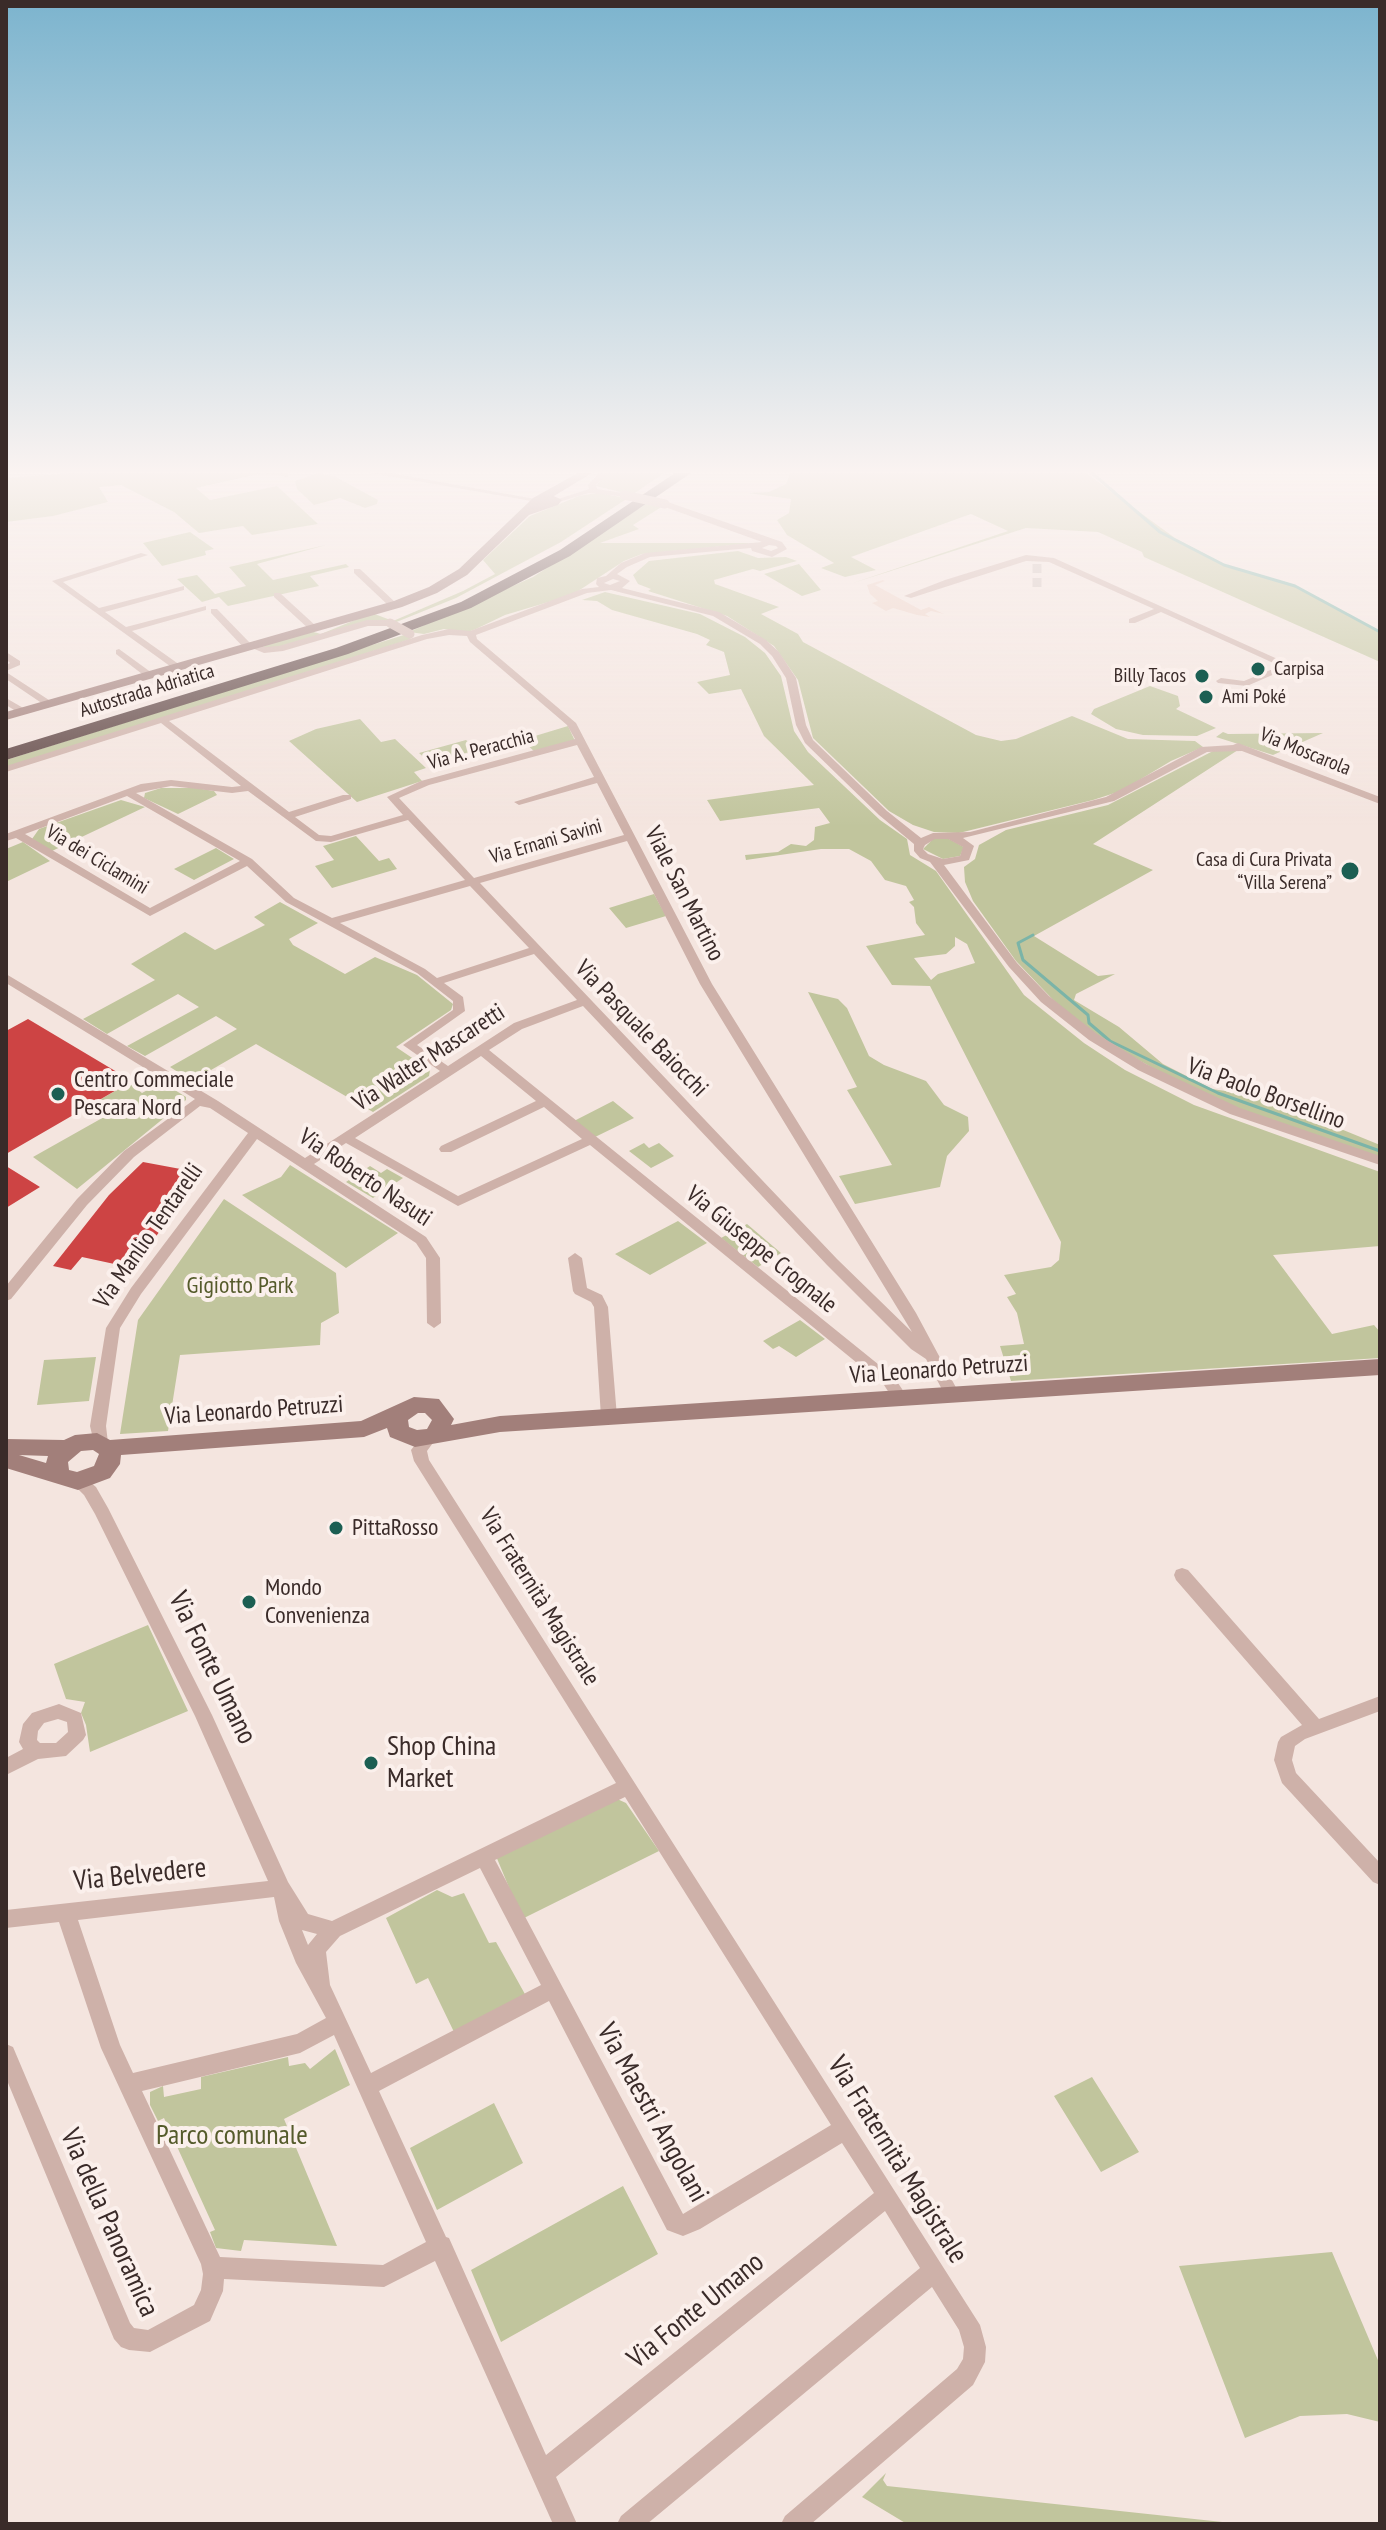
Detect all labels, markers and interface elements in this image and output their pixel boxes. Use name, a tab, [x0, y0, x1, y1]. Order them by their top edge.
place label: Carpisa	[1274, 657, 1324, 681]
street label: Autostrada Adriatica	[77, 659, 217, 723]
marker: Carpisa	[1249, 660, 1267, 678]
place label: Billy Tacos	[1114, 664, 1186, 688]
marker: Billy Tacos	[1193, 667, 1211, 685]
place label: Ami Poké	[1222, 685, 1286, 709]
marker: Ami Poké	[1197, 688, 1215, 706]
street label: Via Moscarola	[1256, 723, 1354, 781]
street label: Via A. Peracchia	[425, 724, 537, 776]
street label: Via Ernani Savini	[487, 815, 605, 869]
street label: Via dei Ciclamini	[41, 820, 153, 900]
street label: Viale San Martino	[638, 822, 730, 966]
place label: Casa di Cura Privata “Villa Serena”	[1196, 848, 1332, 895]
marker: Casa di Cura Privata “Villa Serena”	[1339, 860, 1361, 882]
street label: Via Pasquale Baiocchi	[569, 955, 713, 1103]
street label: Via Walter Mascaretti	[348, 998, 510, 1118]
street label: Via Paolo Borsellino	[1183, 1052, 1349, 1136]
place label: Centro Commeciale Pescara Nord	[74, 1066, 234, 1122]
marker: Centro Commeciale Pescara Nord	[49, 1085, 67, 1103]
street label: Via Roberto Nasuti	[293, 1123, 437, 1233]
street label: Via Manlio Tentarelli	[88, 1158, 210, 1314]
street label: Via Giuseppe Crognale	[680, 1180, 842, 1320]
park label: Gigiotto Park	[186, 1272, 294, 1300]
street label: Via Leonardo Petruzzi	[849, 1349, 1029, 1391]
street label: Via Leonardo Petruzzi	[164, 1390, 344, 1432]
street label: Via Fraternità Magistrale	[473, 1503, 605, 1691]
place label: PittaRosso	[352, 1514, 438, 1542]
marker: PittaRosso	[327, 1519, 345, 1537]
place label: Mondo Convenienza	[265, 1574, 370, 1630]
street label: Via Fonte Umano	[161, 1586, 263, 1750]
marker: Mondo Convenienza	[240, 1593, 258, 1611]
place label: Shop China Market	[387, 1730, 496, 1796]
marker: Shop China Market	[362, 1754, 380, 1772]
street label: Via Belvedere	[72, 1851, 208, 1899]
street label: Via Maestri Angolani	[589, 2018, 715, 2208]
street label: Via Fraternità Magistrale	[820, 2050, 974, 2270]
park label: Parco comunale	[156, 2119, 308, 2153]
street label: Via della Panoramica	[53, 2124, 165, 2322]
street label: Via Fonte Umano	[621, 2246, 771, 2376]

